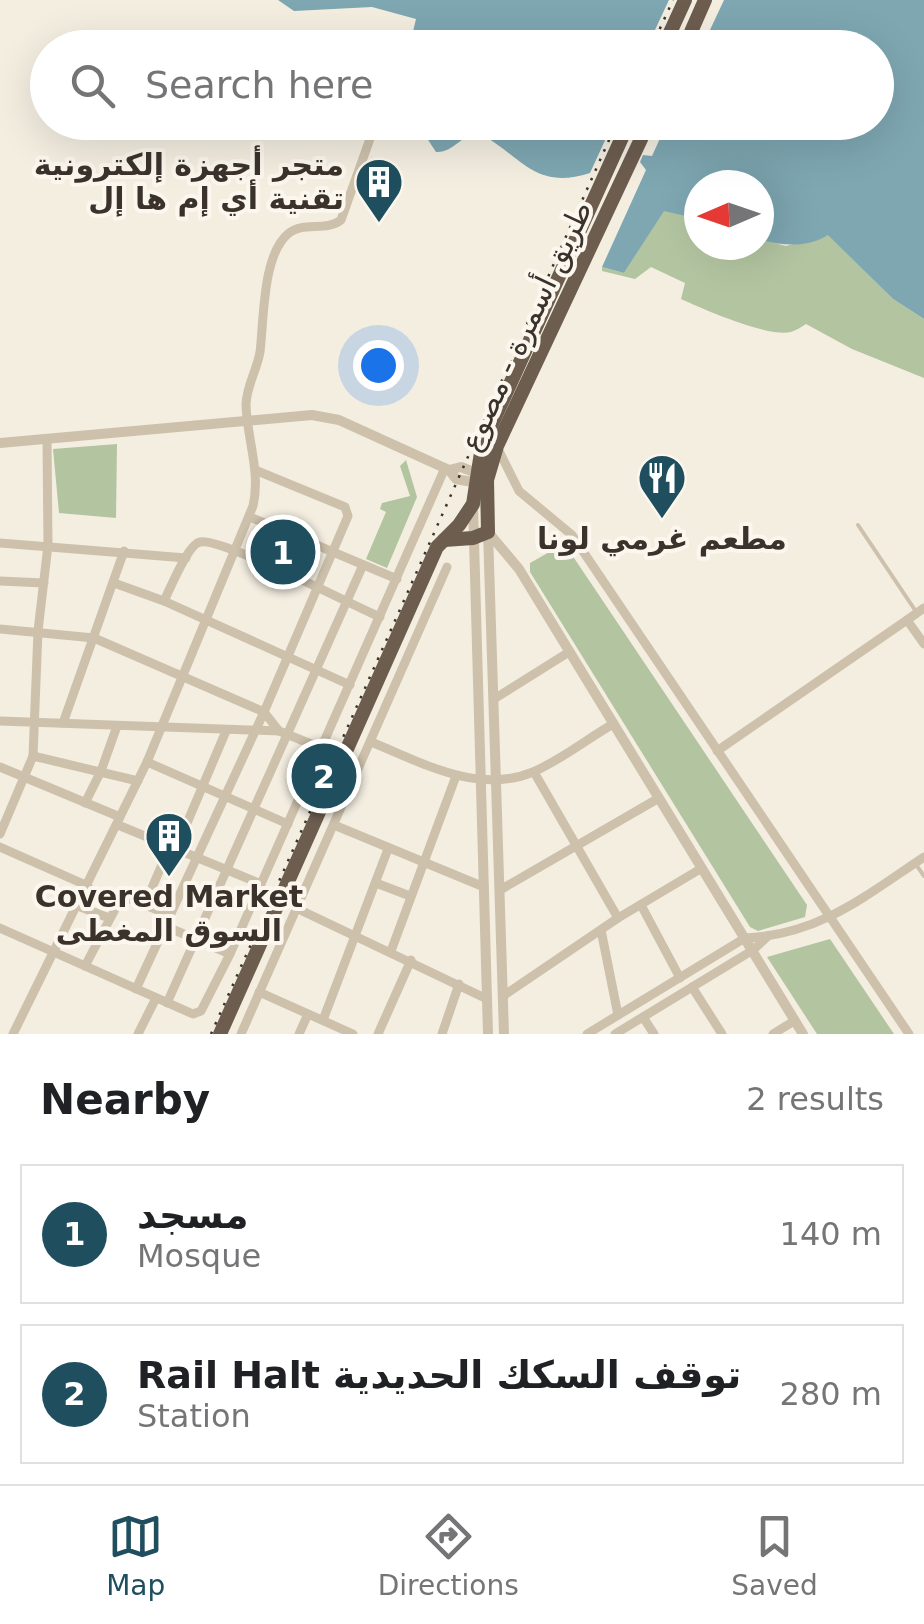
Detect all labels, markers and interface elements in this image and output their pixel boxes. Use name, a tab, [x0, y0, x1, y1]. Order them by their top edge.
search box	[30, 30, 894, 140]
icon: search	[65, 58, 120, 113]
text: Search here	[145, 63, 373, 107]
place label: متجر أجهزة إلكترونية تقنية أي إم ها إل	[34, 145, 344, 217]
building icon: متجر أجهزة إلكترونية تقنية أي إم ها إل	[353, 156, 405, 224]
north arrow	[684, 170, 774, 260]
street label: طريق أسمرة - مصوع	[450, 194, 599, 456]
your location	[353, 340, 404, 391]
restaurant icon: مطعم غرمي لونا	[636, 452, 688, 520]
pin: 1	[250, 514, 316, 590]
place label: مطعم غرمي لونا	[537, 521, 787, 557]
pin: 2	[292, 738, 356, 814]
building icon: Covered Market السوق المغطى	[143, 810, 195, 878]
place label: Covered Market السوق المغطى	[35, 879, 303, 948]
text: Nearby	[40, 1075, 210, 1124]
text: 2 results	[746, 1080, 884, 1118]
text: مسجد	[137, 1193, 249, 1237]
text: 1	[63, 1215, 86, 1253]
text: 140 m	[780, 1215, 882, 1253]
text: Mosque	[137, 1237, 261, 1275]
text: Rail Halt توقف السكك الحديدية	[137, 1353, 741, 1397]
text: 2	[63, 1375, 86, 1413]
text: 280 m	[780, 1375, 882, 1413]
text: Station	[137, 1397, 251, 1435]
tab: Map	[106, 1509, 165, 1602]
tab: Directions	[378, 1509, 519, 1602]
tab: Saved	[731, 1509, 818, 1602]

